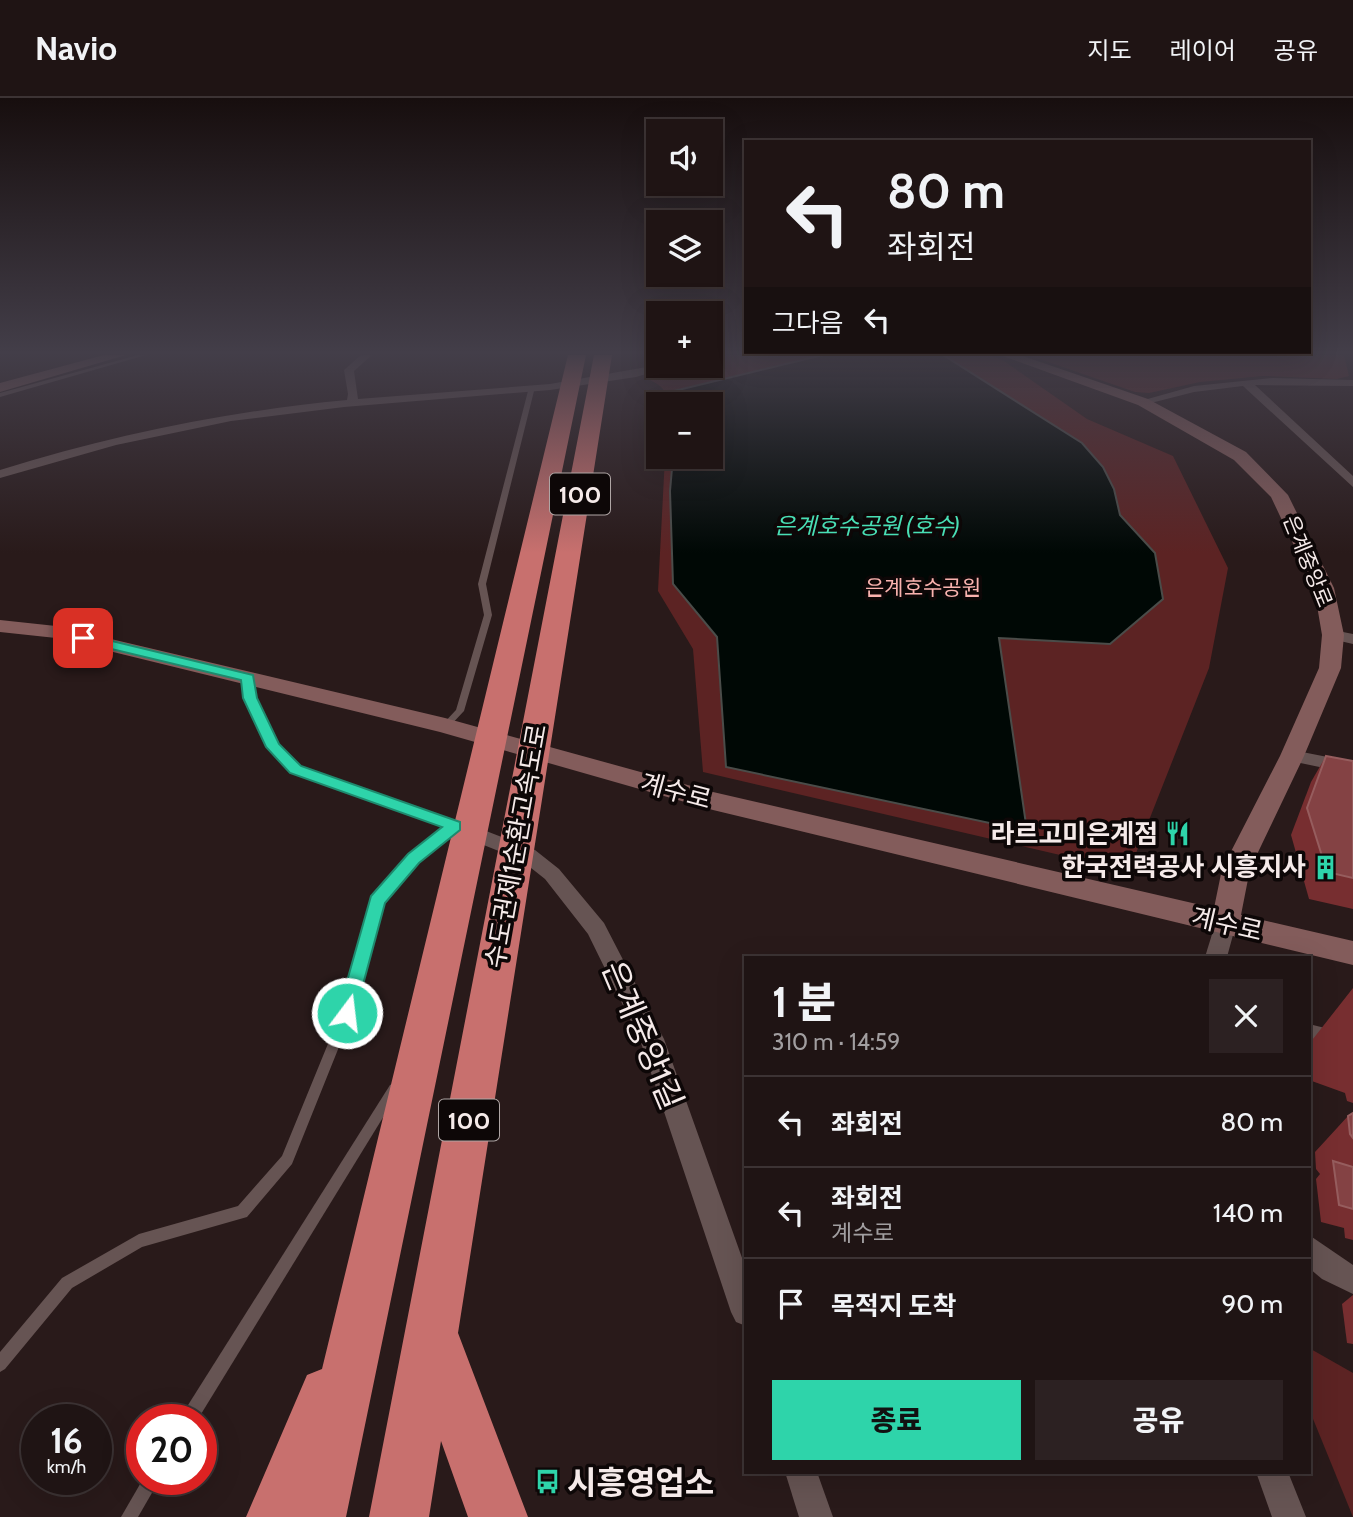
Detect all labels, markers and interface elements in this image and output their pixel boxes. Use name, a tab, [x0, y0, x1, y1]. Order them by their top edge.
text: Navio	[35, 28, 117, 68]
text: 지도	[1087, 36, 1132, 65]
text: 레이어	[1170, 36, 1236, 65]
text: 공유	[1274, 36, 1318, 65]
map controls	[646, 119, 723, 469]
button: sound	[646, 119, 723, 196]
text: 80 m	[887, 161, 1005, 220]
icon: left	[772, 168, 863, 259]
button: layers	[646, 210, 723, 287]
text: 좌회전	[887, 227, 975, 266]
button: +	[646, 301, 723, 378]
icon: left	[858, 301, 896, 339]
text: 그다음	[772, 307, 844, 339]
button: −	[646, 392, 723, 469]
road number: 100	[550, 474, 610, 514]
water label: 은계호수공원 (호수)	[774, 512, 960, 540]
street label: 은계중앙로	[1278, 512, 1338, 610]
park label: 은계호수공원	[865, 575, 981, 600]
pin	[53, 608, 113, 668]
icon: arrive	[64, 619, 102, 657]
street label: 수도권제1순환고속도로	[479, 721, 553, 971]
street label: 계수로	[637, 766, 715, 816]
place label: 라르고미은계점	[991, 818, 1158, 850]
restaurant icon: 라르고미은계점	[1164, 820, 1192, 848]
place label: 한국전력공사 시흥지사	[1061, 851, 1306, 883]
building icon: 한국전력공사 시흥지사	[1312, 853, 1340, 881]
street label: 계수로	[1188, 900, 1266, 948]
street label: 은계중앙1길	[594, 955, 692, 1115]
position arrow	[310, 976, 384, 1050]
text: 1 분	[772, 976, 836, 1028]
button: close	[1209, 979, 1283, 1053]
text: 310 m · 14:59	[772, 1028, 900, 1056]
road number: 100	[439, 1100, 499, 1140]
icon: left	[772, 1103, 810, 1141]
text: 80 m	[1220, 1106, 1283, 1138]
text: 좌회전	[831, 1108, 903, 1140]
text: 좌회전	[831, 1182, 903, 1214]
icon: left	[772, 1194, 810, 1232]
text: 140 m	[1213, 1197, 1283, 1229]
text: 계수로	[831, 1219, 894, 1247]
icon: arrive	[772, 1285, 810, 1323]
text: 90 m	[1221, 1288, 1283, 1320]
text: 목적지 도착	[831, 1290, 956, 1322]
button: 종료	[772, 1380, 1021, 1460]
button: 공유	[1035, 1380, 1283, 1460]
speed limit sign: 20	[126, 1404, 217, 1495]
text: 16	[50, 1419, 83, 1462]
text: km/h	[47, 1456, 86, 1478]
place label: 시흥영업소	[567, 1463, 714, 1502]
bus stop icon: 시흥영업소	[533, 1468, 561, 1496]

